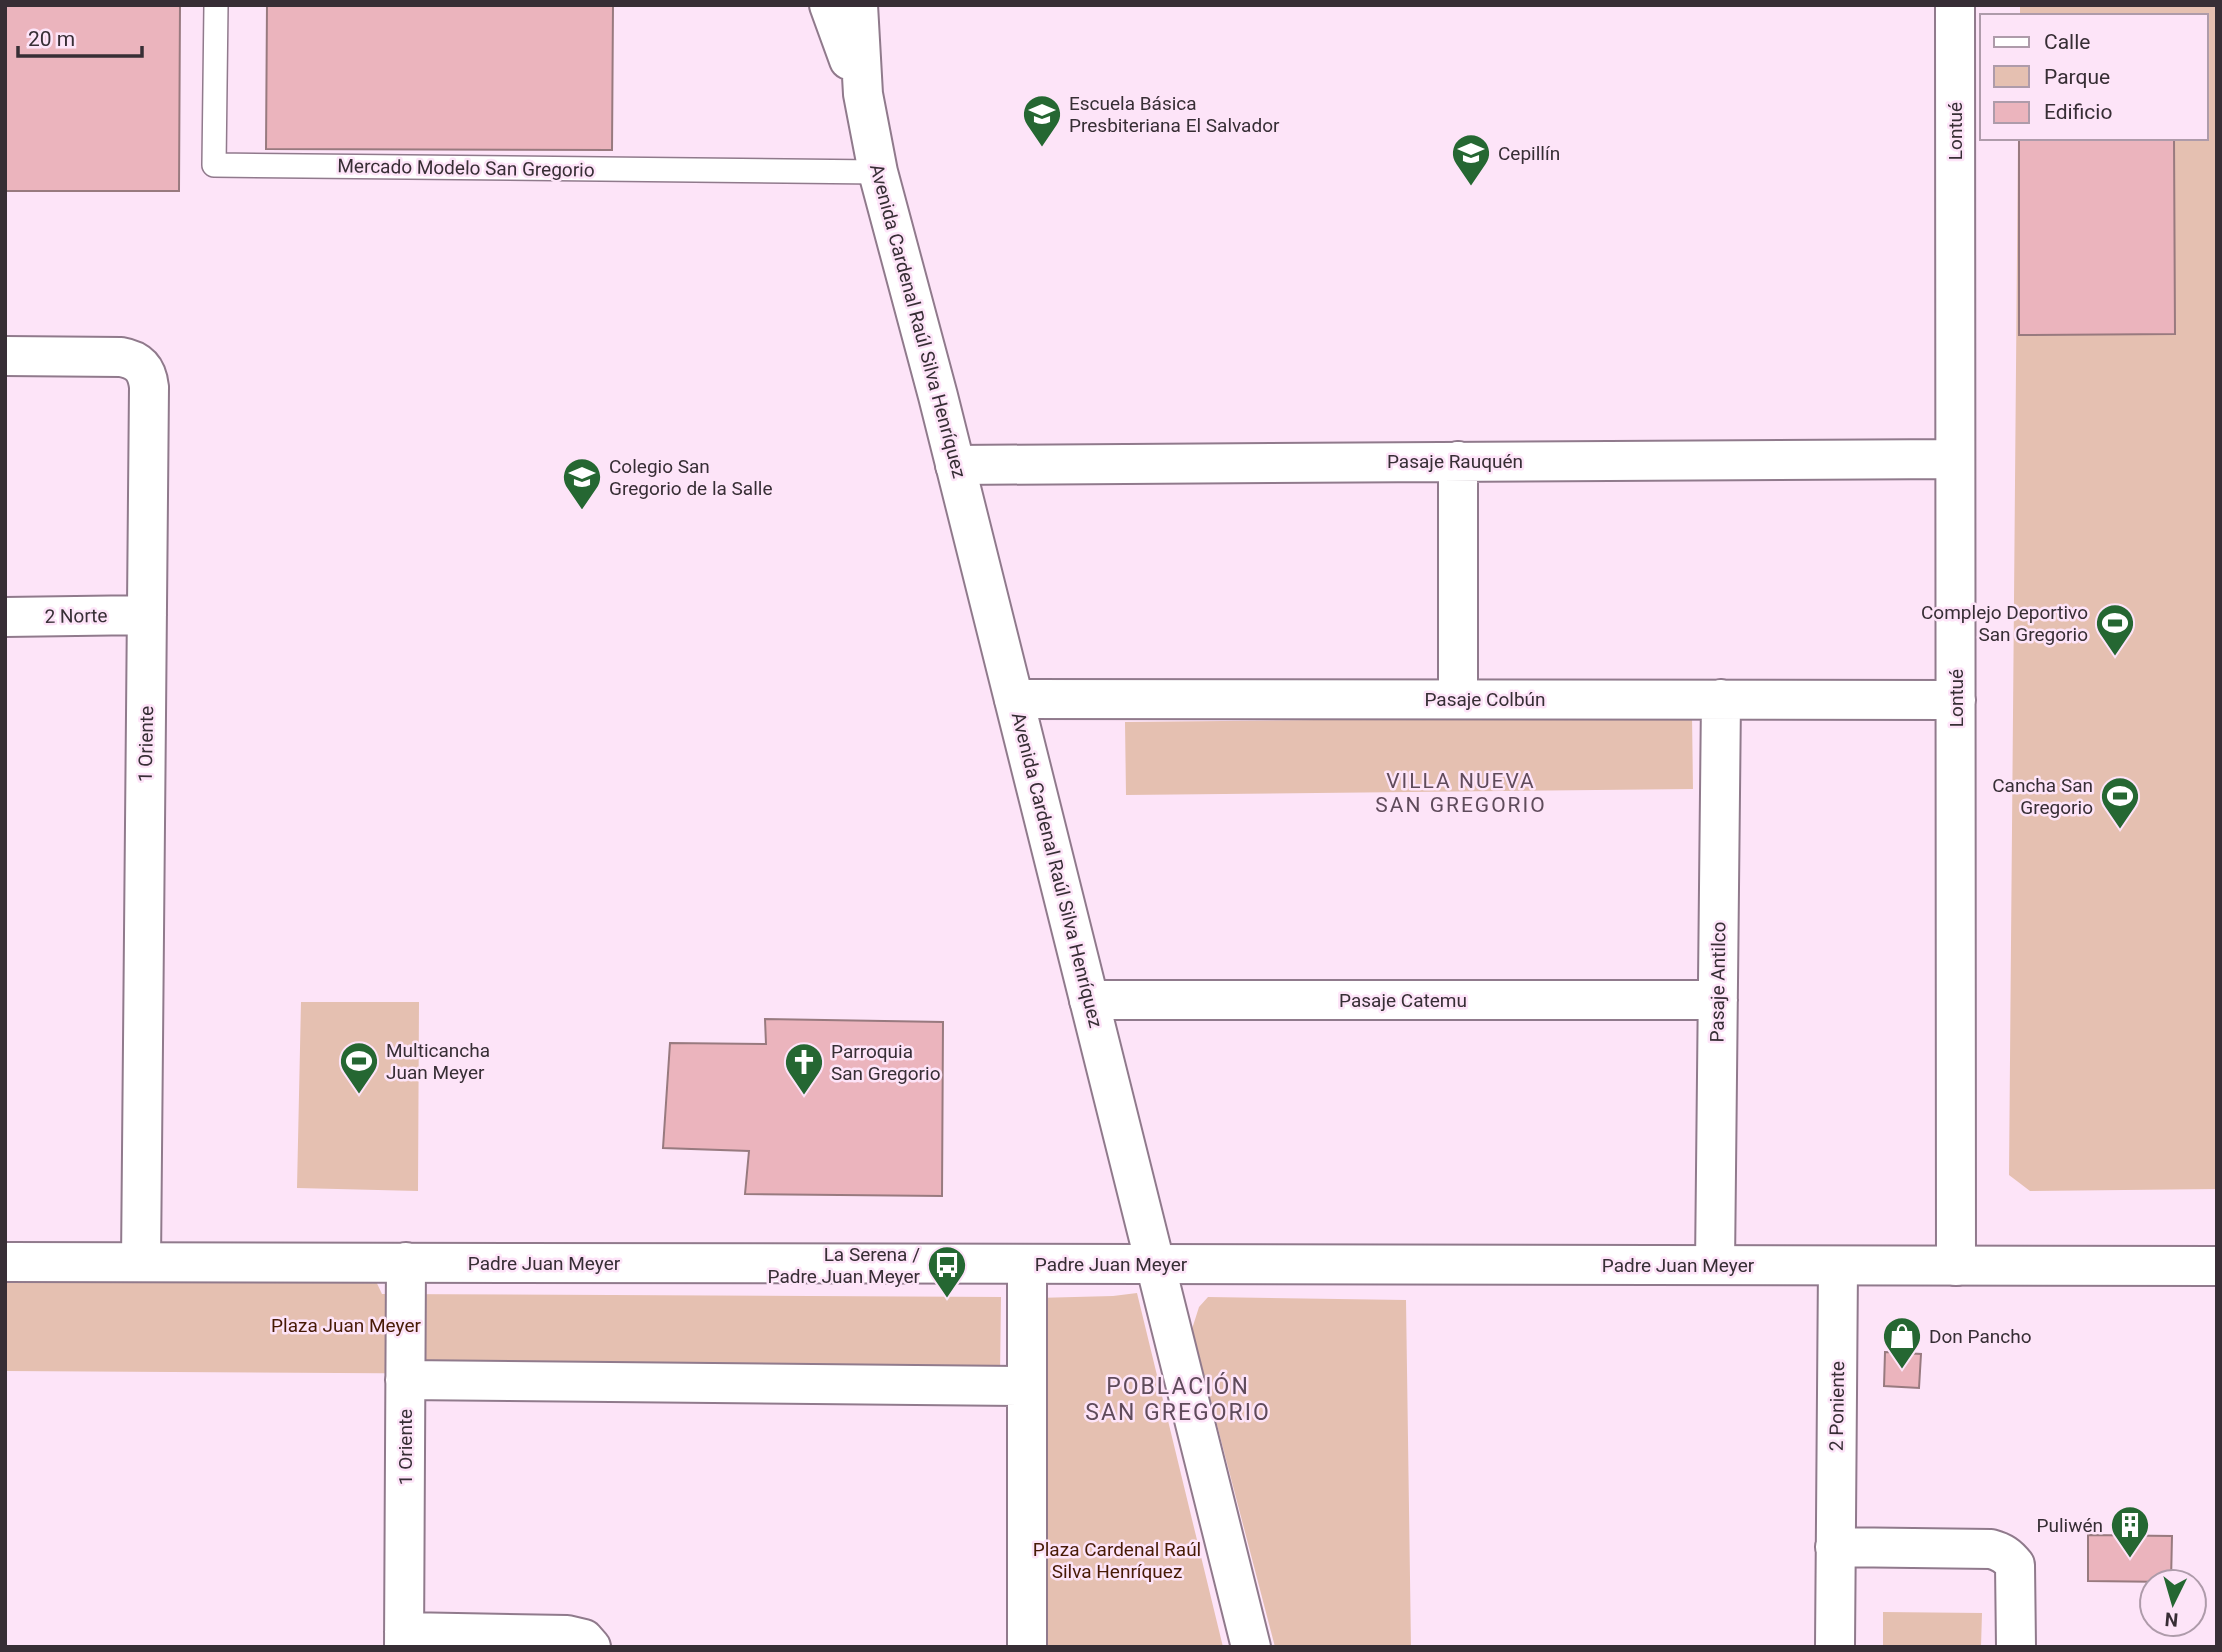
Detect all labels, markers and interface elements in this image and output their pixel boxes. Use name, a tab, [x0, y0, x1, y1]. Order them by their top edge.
scale bar	[18, 14, 142, 58]
legend	[1980, 14, 2208, 140]
text: 20 m	[28, 27, 75, 51]
text: Calle	[2044, 30, 2090, 54]
text: Parque	[2044, 65, 2110, 89]
place label: Escuela Básica Presbiteriana El Salvador	[1069, 92, 1280, 137]
school or university icon: Escuela Básica Presbiteriana El Salvador	[1021, 93, 1063, 148]
text: Edificio	[2044, 100, 2112, 124]
street label: Lontué	[1944, 102, 1967, 160]
school or university icon: Cepillín	[1450, 132, 1492, 187]
place label: Cepillín	[1498, 142, 1560, 165]
street label: Mercado Modelo San Gregorio	[337, 154, 595, 182]
street label: Avenida Cardenal Raúl Silva Henríquez	[865, 161, 971, 481]
street label: Pasaje Rauquén	[1387, 450, 1523, 473]
place label: Colegio San Gregorio de la Salle	[609, 455, 773, 500]
school or university icon: Colegio San Gregorio de la Salle	[561, 456, 603, 511]
place label: Complejo Deportivo San Gregorio	[1921, 601, 2088, 646]
sports icon: Complejo Deportivo San Gregorio	[2094, 602, 2136, 657]
street label: 2 Norte	[44, 604, 108, 628]
street label: Lontué	[1945, 669, 1968, 727]
street label: Pasaje Colbún	[1424, 688, 1546, 711]
street label: 1 Oriente	[134, 706, 158, 782]
street label: Avenida Cardenal Raúl Silva Henríquez	[1007, 710, 1107, 1030]
district label: VILLA NUEVA SAN GREGORIO	[1375, 769, 1547, 817]
place label: Cancha San Gregorio	[1992, 774, 2093, 819]
sports icon: Cancha San Gregorio	[2099, 775, 2141, 830]
street label: Pasaje Antilco	[1705, 921, 1731, 1043]
street label: Pasaje Catemu	[1339, 989, 1467, 1012]
place label: Multicancha Juan Meyer	[386, 1039, 490, 1084]
sports icon: Multicancha Juan Meyer	[338, 1040, 380, 1095]
place label: Parroquia San Gregorio	[831, 1040, 941, 1085]
church icon: Parroquia San Gregorio	[783, 1041, 825, 1096]
place label: La Serena / Padre Juan Meyer	[768, 1243, 921, 1288]
bus stop icon: La Serena / Padre Juan Meyer	[926, 1244, 968, 1299]
street label: Padre Juan Meyer	[468, 1252, 621, 1275]
street label: Padre Juan Meyer	[1035, 1253, 1188, 1276]
street label: Padre Juan Meyer	[1602, 1254, 1755, 1277]
park label: Plaza Juan Meyer	[271, 1314, 421, 1337]
shop icon: Don Pancho	[1881, 1315, 1923, 1370]
place label: Don Pancho	[1929, 1325, 2031, 1348]
street label: 2 Poniente	[1825, 1361, 1849, 1451]
district label: POBLACIÓN SAN GREGORIO	[1085, 1372, 1271, 1426]
street label: 1 Oriente	[394, 1409, 417, 1485]
building icon: Puliwén	[2109, 1504, 2151, 1559]
place label: Puliwén	[2036, 1514, 2103, 1537]
park label: Plaza Cardenal Raúl Silva Henríquez	[1033, 1538, 1201, 1583]
north arrow	[2138, 1568, 2208, 1638]
text: N	[2164, 1607, 2179, 1631]

